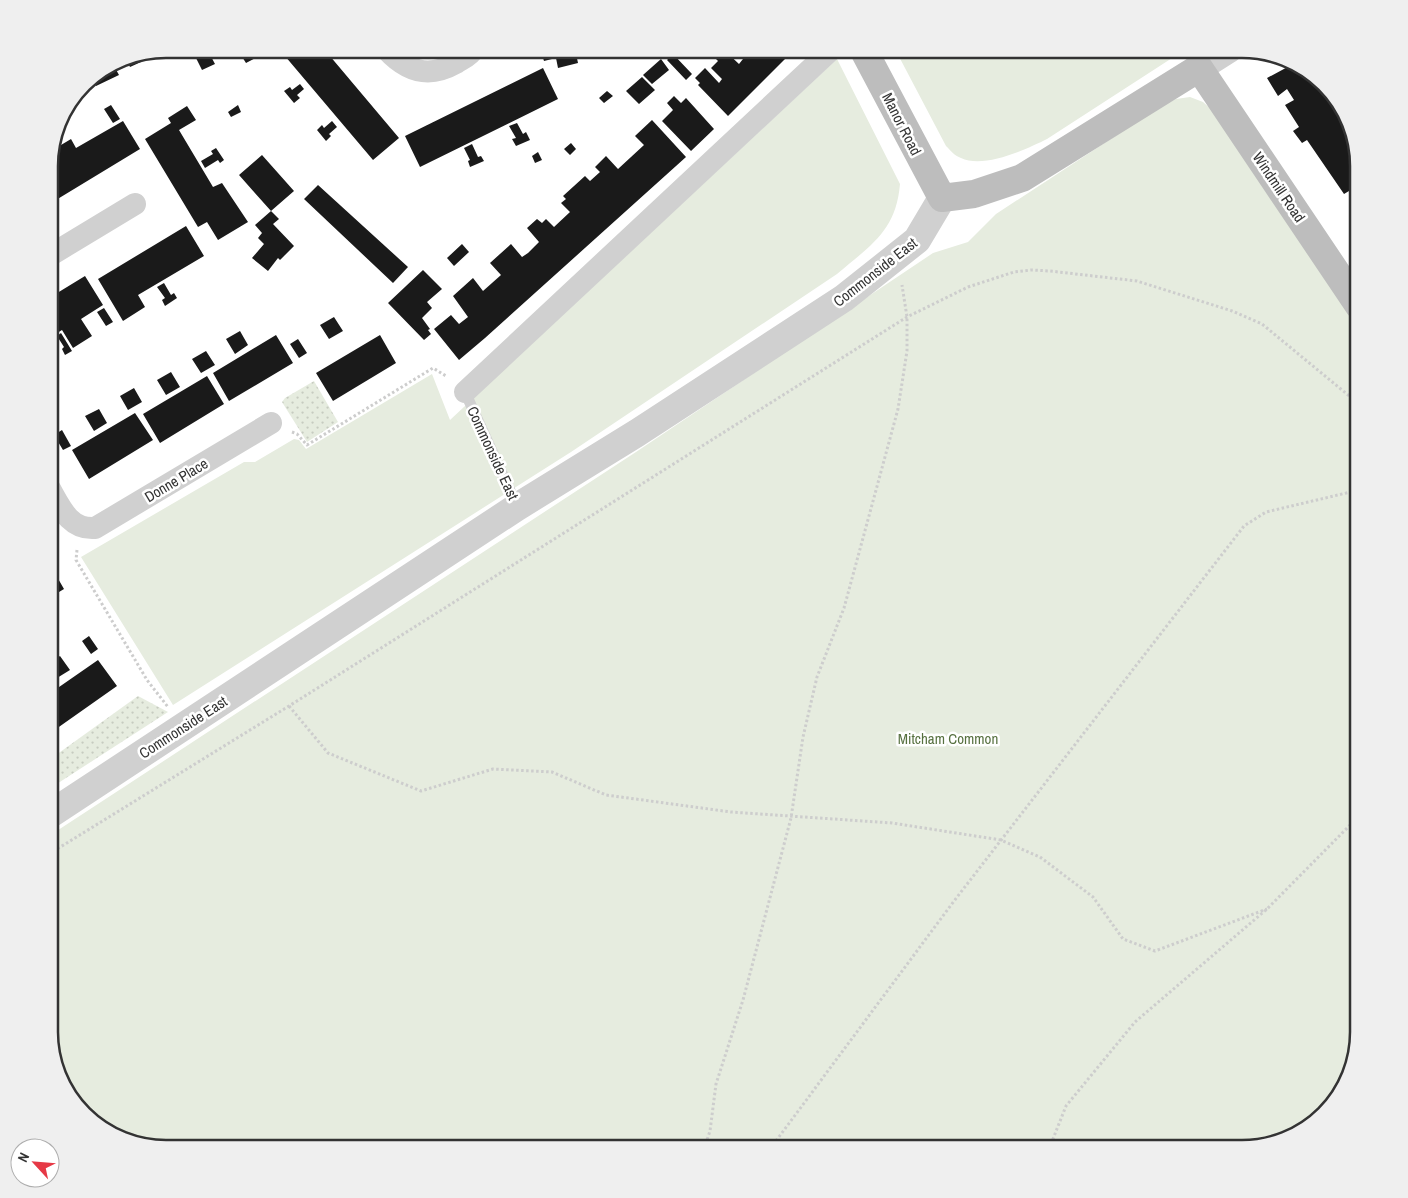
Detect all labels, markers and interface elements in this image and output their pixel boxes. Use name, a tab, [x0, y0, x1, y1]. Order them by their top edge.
street label: Manor Road	[877, 89, 927, 159]
street label: Windmill Road	[1248, 148, 1310, 226]
street label: Commonside East	[829, 232, 922, 311]
street label: Commonside East	[462, 403, 524, 504]
street label: Donne Place	[140, 453, 212, 507]
street label: Commonside East	[135, 690, 232, 763]
park label: Mitcham Common	[898, 728, 998, 749]
north arrow	[10, 1138, 60, 1188]
text: N	[13, 1150, 33, 1165]

